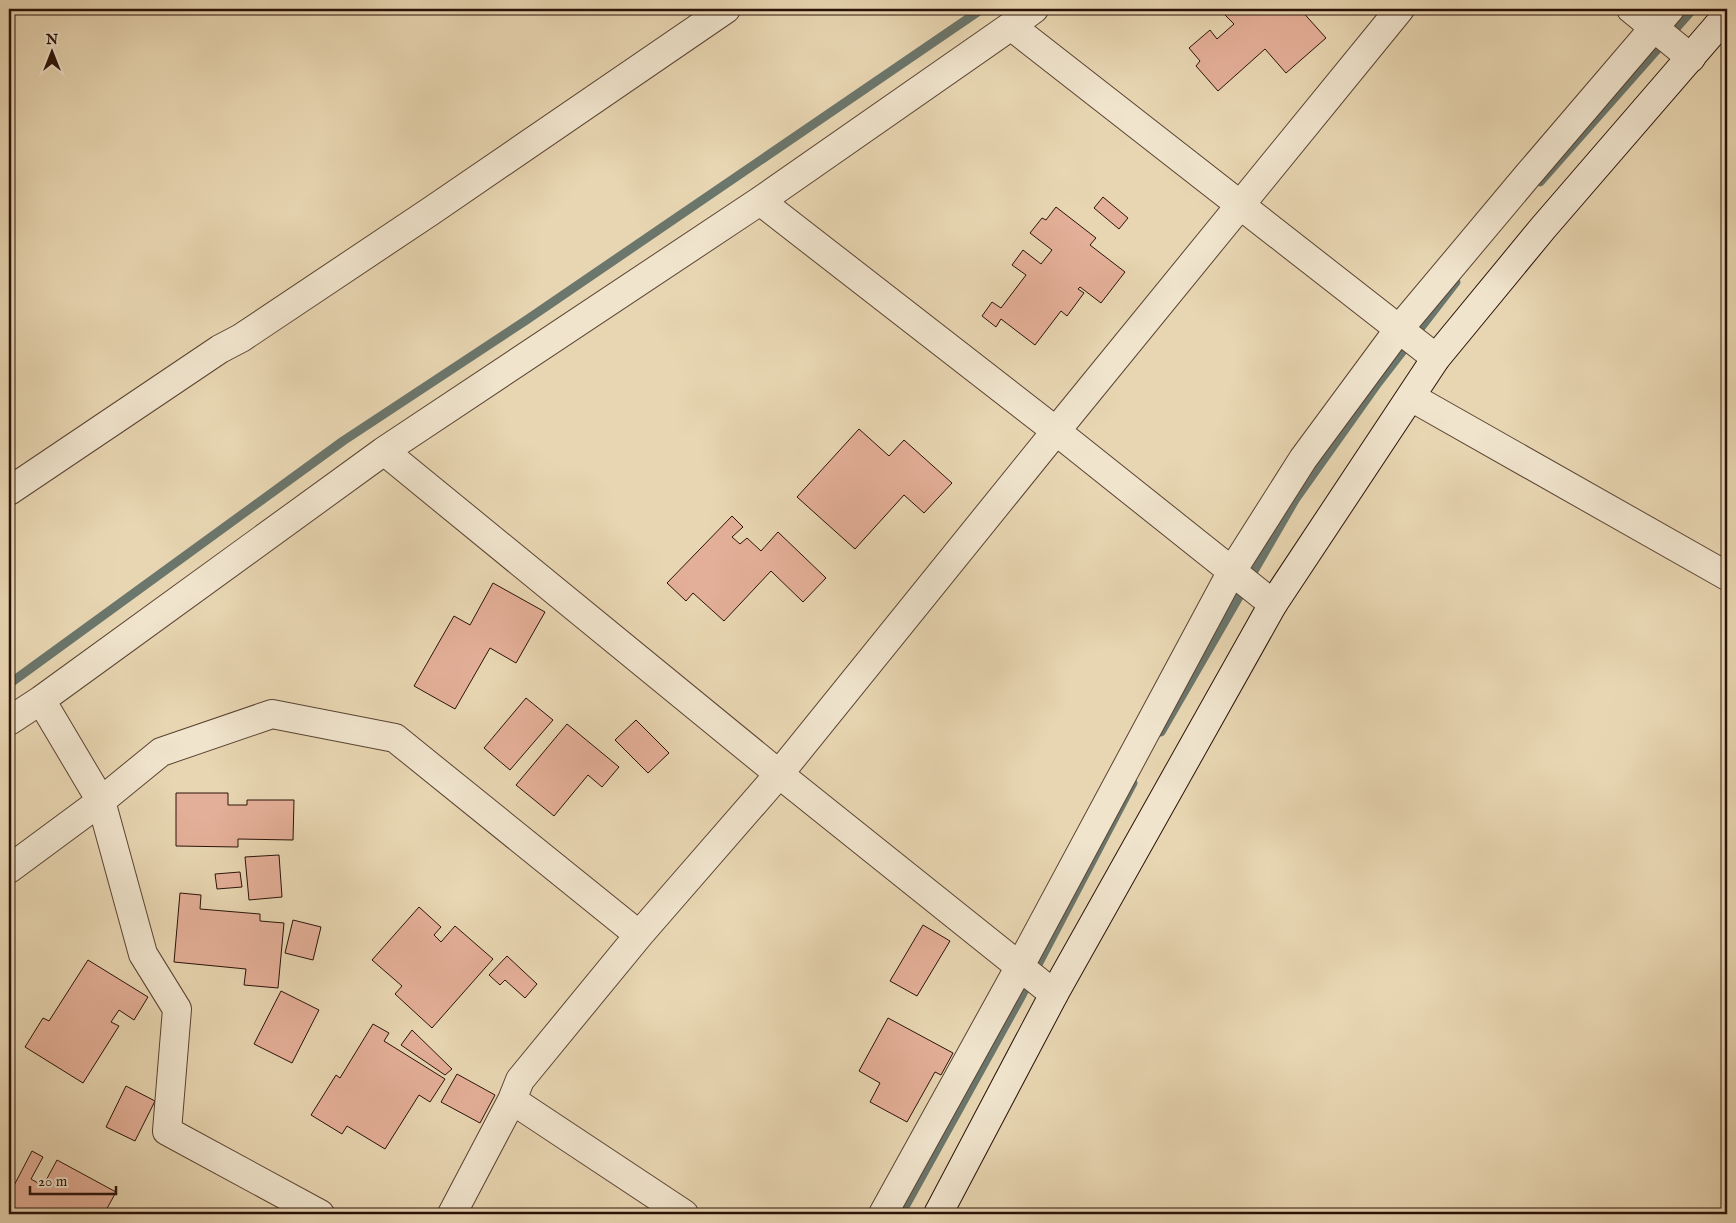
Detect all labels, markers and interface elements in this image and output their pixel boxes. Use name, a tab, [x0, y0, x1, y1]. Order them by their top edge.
north arrow	[28, 28, 78, 78]
text: N	[45, 31, 58, 49]
scale bar	[30, 1163, 116, 1195]
text: 20 m	[38, 1172, 68, 1191]

